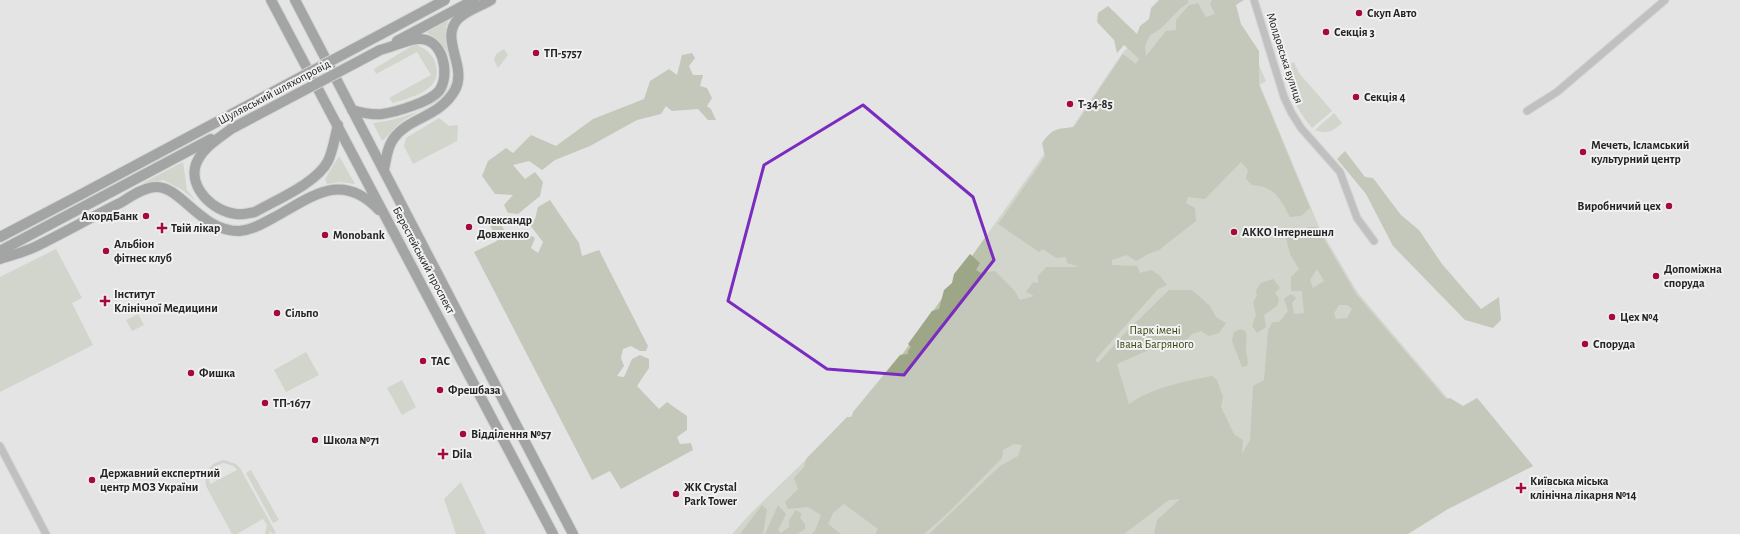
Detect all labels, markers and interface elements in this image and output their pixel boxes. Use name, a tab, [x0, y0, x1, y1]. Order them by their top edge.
place label: Скуп Авто	[1367, 7, 1417, 20]
marker: Скуп Авто	[1354, 8, 1364, 18]
street label: Молдовська вулиця	[1264, 11, 1305, 105]
place label: Секція 3	[1334, 26, 1375, 38]
marker: Секція 3	[1321, 27, 1331, 37]
place label: ТП-5757	[544, 47, 582, 59]
marker: ТП-5757	[531, 48, 541, 58]
street label: Шулявський шляхопровід	[216, 57, 332, 127]
place label: Секція 4	[1364, 91, 1406, 103]
marker: Секція 4	[1351, 92, 1361, 102]
place label: Т-34-85	[1078, 98, 1113, 110]
marker: Т-34-85	[1065, 99, 1075, 109]
place label: Мечеть, Ісламський культурний центр	[1591, 139, 1689, 166]
marker: Мечеть, Ісламський культурний центр	[1578, 147, 1588, 157]
place label: Виробничий цех	[1577, 200, 1661, 212]
marker: Виробничий цех	[1664, 201, 1674, 211]
street label: Берестейський проспект	[391, 205, 458, 316]
place label: АкордБанк	[81, 210, 138, 222]
marker: АкордБанк	[141, 211, 151, 221]
place label: Олександр Довженко	[477, 214, 532, 240]
marker: Твій лікар	[156, 222, 168, 234]
place label: Твій лікар	[171, 222, 220, 234]
marker: Олександр Довженко	[464, 222, 474, 232]
place label: АККО Інтернешнл	[1242, 226, 1334, 238]
marker: АККО Інтернешнл	[1229, 227, 1239, 237]
place label: Monobank	[333, 229, 385, 241]
marker: Monobank	[320, 230, 330, 240]
place label: Альбіон фітнес клуб	[114, 238, 172, 265]
marker: Альбіон фітнес клуб	[101, 246, 111, 256]
place label: Допоміжна споруда	[1664, 263, 1722, 290]
marker: Допоміжна споруда	[1651, 271, 1661, 281]
place label: Інститут Клінічної Медицини	[114, 288, 218, 314]
marker: Інститут Клінічної Медицини	[99, 295, 111, 307]
place label: Сільпо	[285, 307, 319, 319]
marker: Сільпо	[272, 308, 282, 318]
place label: Цех №4	[1620, 311, 1658, 323]
marker: Цех №4	[1607, 312, 1617, 322]
park label: Парк імені Івана Багряного	[1116, 324, 1194, 350]
place label: Споруда	[1593, 338, 1636, 351]
marker: Споруда	[1580, 339, 1590, 349]
place label: ТАС	[431, 355, 450, 367]
marker: ТАС	[418, 356, 428, 366]
place label: Фишка	[199, 367, 235, 379]
marker: Фишка	[186, 368, 196, 378]
place label: Фрешбаза	[448, 384, 501, 396]
marker: Фрешбаза	[435, 385, 445, 395]
place label: ТП-1677	[273, 397, 311, 409]
marker: ТП-1677	[260, 398, 270, 408]
place label: Відділення №57	[471, 428, 551, 440]
marker: Відділення №57	[458, 429, 468, 439]
place label: Школа №71	[323, 434, 380, 446]
marker: Школа №71	[310, 435, 320, 445]
marker: Dila	[437, 448, 449, 460]
place label: Dila	[452, 448, 472, 460]
place label: Державний експертний центр МОЗ України	[100, 467, 220, 493]
marker: Державний експертний центр МОЗ України	[87, 475, 97, 485]
place label: Київська міська клінічна лікарня №14	[1530, 475, 1637, 501]
place label: ЖК Crystal Park Tower	[684, 481, 738, 507]
marker: Київська міська клінічна лікарня №14	[1515, 482, 1527, 494]
marker: ЖК Crystal Park Tower	[671, 489, 681, 499]

